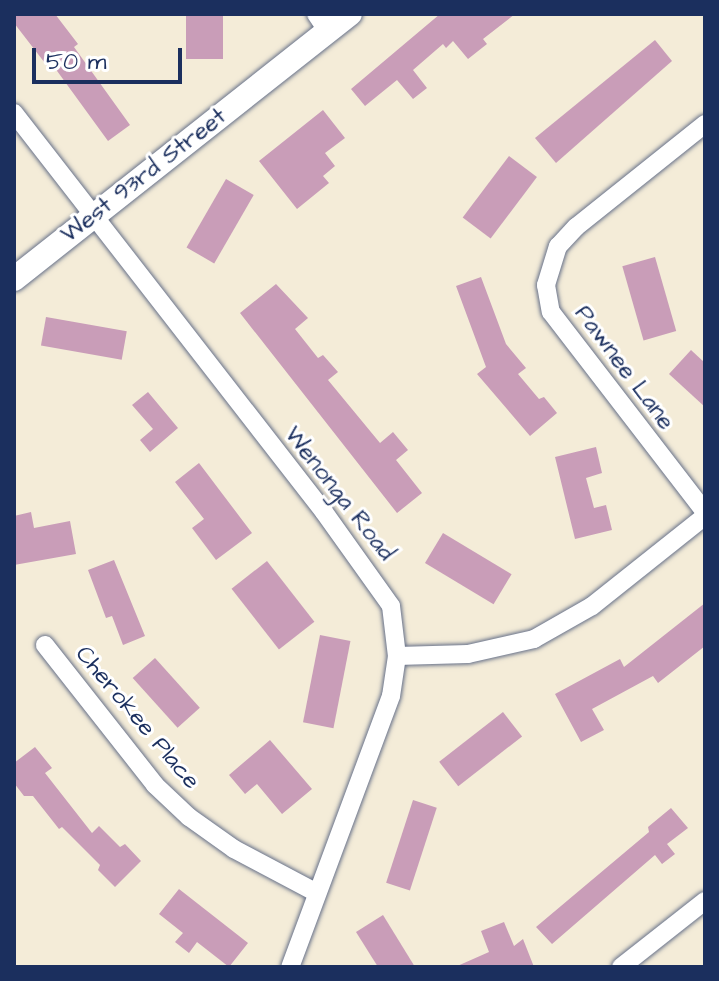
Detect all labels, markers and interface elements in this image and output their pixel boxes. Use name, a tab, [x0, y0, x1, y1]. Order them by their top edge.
scale bar	[36, 32, 186, 82]
text: 50 m	[46, 45, 106, 79]
street label: West 93rd Street	[56, 102, 232, 250]
street label: Pawnee Lane	[568, 300, 680, 436]
street label: Wenonga Road	[278, 421, 400, 567]
street label: Cherokee Place	[69, 640, 205, 796]

